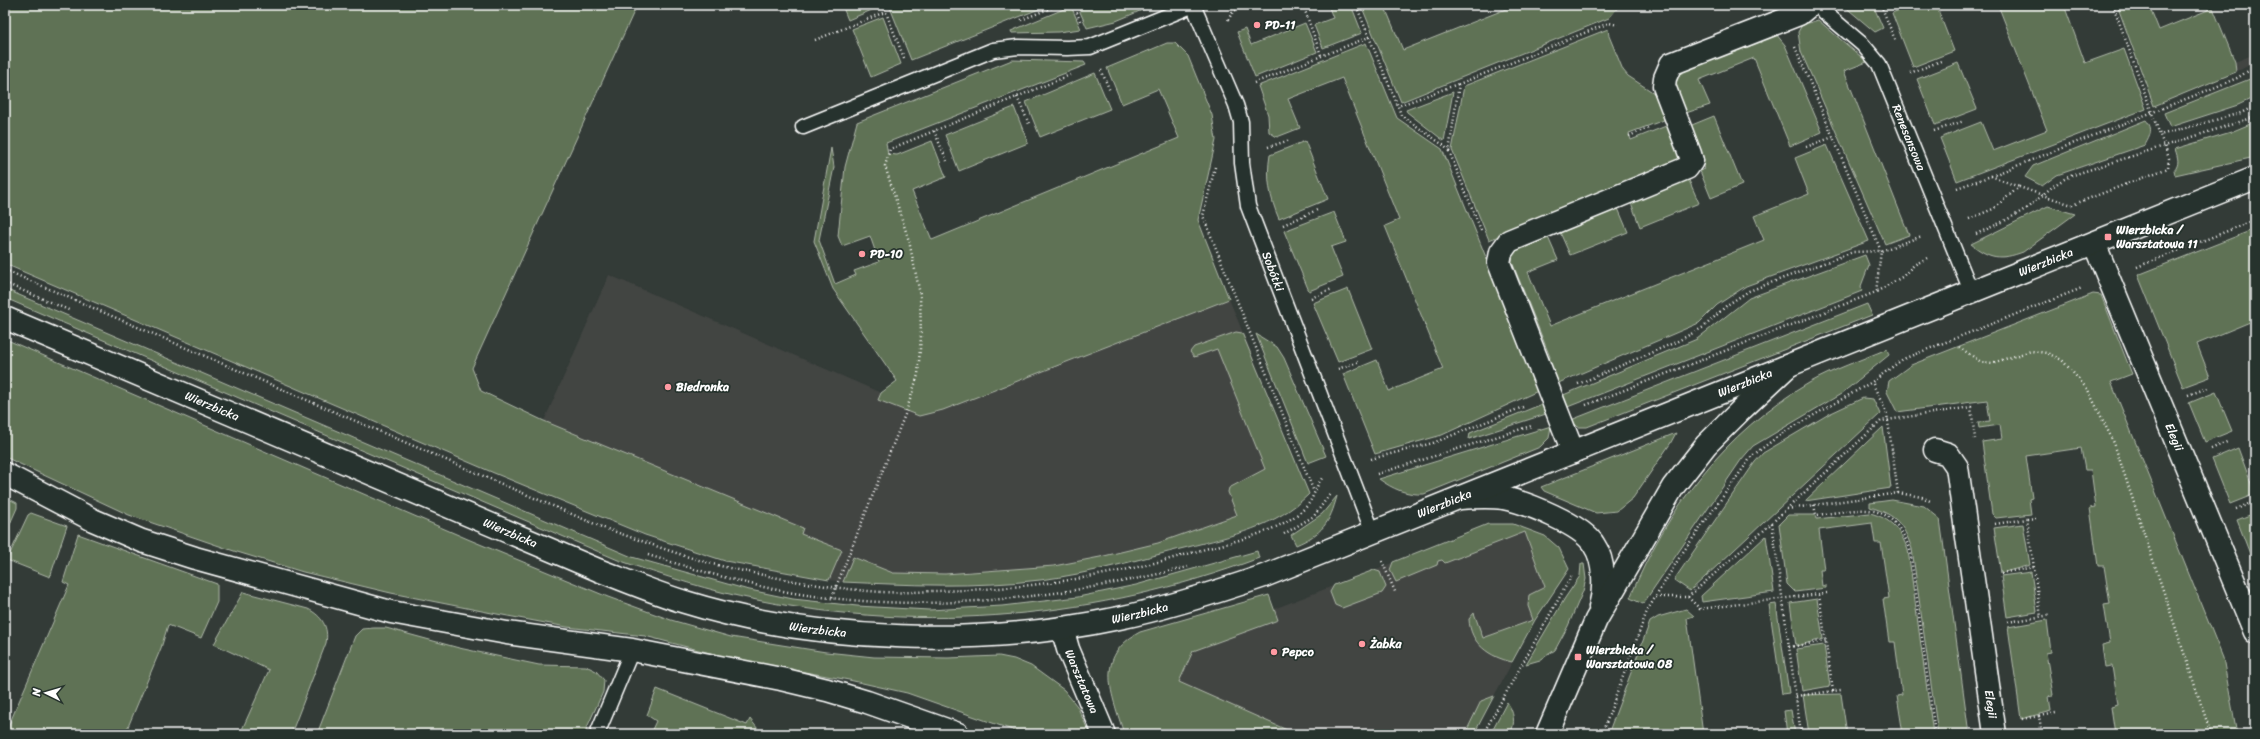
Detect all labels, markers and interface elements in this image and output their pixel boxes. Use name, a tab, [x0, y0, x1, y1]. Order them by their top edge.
place label: PD-11	[1265, 14, 1295, 36]
marker: PD-11	[1252, 20, 1262, 30]
street label: Renesansowa	[1885, 101, 1933, 175]
place label: Wierzbicka / Warsztatowa 11	[2116, 219, 2198, 255]
marker: Wierzbicka / Warsztatowa 11	[2103, 232, 2113, 242]
street label: Wierzbicka	[2015, 241, 2076, 283]
place label: PD-10	[870, 243, 903, 265]
street label: Sobótki	[1255, 248, 1291, 295]
marker: PD-10	[857, 249, 867, 259]
street label: Wierzbicka	[1714, 362, 1776, 404]
place label: Biedronka	[676, 376, 729, 398]
marker: Biedronka	[663, 382, 673, 392]
street label: Wierzbicka	[181, 385, 243, 427]
street label: Elegii	[2159, 419, 2190, 455]
street label: Wierzbicka	[1414, 483, 1475, 525]
street label: Wierzbicka	[480, 511, 541, 554]
street label: Wierzbicka	[1109, 596, 1171, 630]
street label: Wierzbicka	[788, 615, 848, 644]
place label: Żabka	[1369, 633, 1403, 655]
marker: Żabka	[1357, 639, 1367, 649]
place label: Wierzbicka / Warsztatowa 08	[1586, 639, 1673, 675]
place label: Pepco	[1282, 641, 1315, 663]
street label: Warsztatowa	[1058, 646, 1105, 717]
marker: Pepco	[1269, 647, 1279, 657]
marker: Wierzbicka / Warsztatowa 08	[1573, 652, 1583, 662]
north arrow	[26, 673, 66, 713]
text: N	[27, 687, 46, 698]
street label: Elegii	[1978, 688, 2004, 721]

